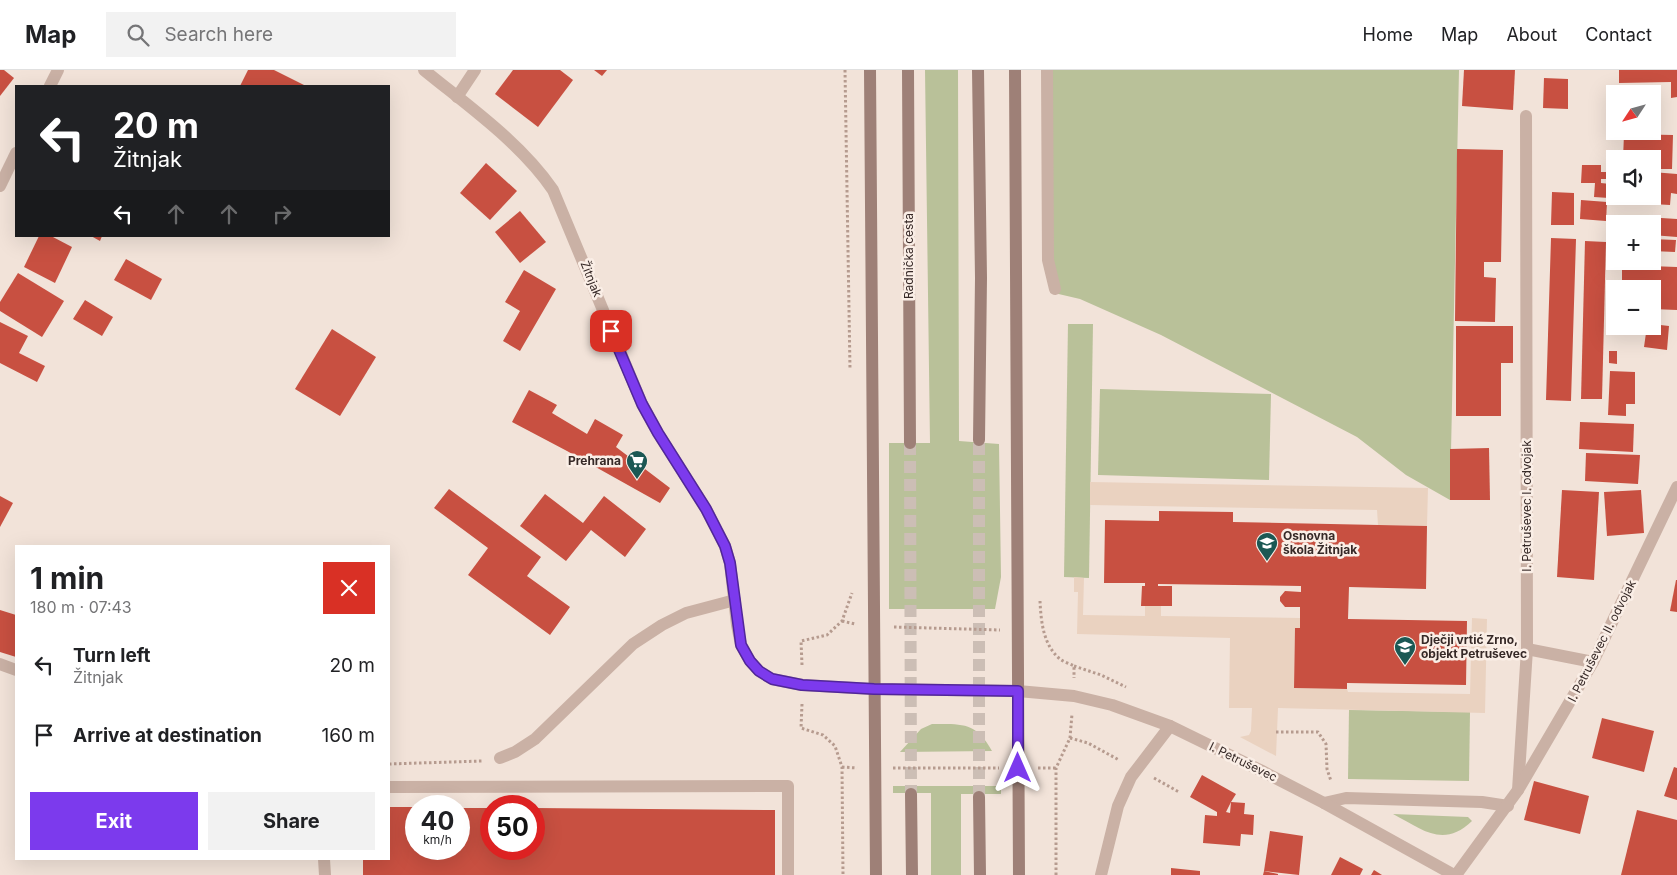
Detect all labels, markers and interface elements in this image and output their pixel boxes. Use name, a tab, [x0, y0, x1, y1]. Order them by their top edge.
search box	[106, 12, 456, 57]
text: Map	[25, 20, 76, 49]
icon: search	[124, 21, 152, 49]
text: Search here	[164, 23, 273, 46]
text: Home	[1363, 24, 1413, 45]
text: Map	[1441, 24, 1478, 45]
text: About	[1506, 24, 1557, 45]
text: Contact	[1585, 24, 1652, 45]
north arrow	[1606, 85, 1661, 140]
map controls	[1606, 85, 1661, 335]
text: 20 m	[113, 104, 199, 146]
icon: left	[30, 105, 95, 170]
text: Žitnjak	[113, 146, 182, 172]
button: sound	[1606, 150, 1661, 205]
icon: left	[109, 200, 137, 228]
icon: ahead	[162, 200, 190, 228]
icon: ahead	[215, 200, 243, 228]
icon: right	[268, 200, 296, 228]
street label: Radnička cesta	[901, 213, 916, 299]
button: +	[1606, 215, 1661, 270]
street label: Žitnjak	[577, 259, 606, 299]
button: −	[1606, 280, 1661, 335]
pin	[590, 310, 632, 352]
icon: arrive	[597, 317, 625, 345]
street label: I. Petruševec I. odvojak	[1519, 440, 1534, 572]
supermarket icon: Prehrana	[625, 449, 649, 480]
place label: Prehrana	[568, 453, 621, 468]
place label: Osnovna škola Žitnjak	[1283, 528, 1357, 557]
school or university icon: Osnovna škola Žitnjak	[1255, 531, 1279, 562]
text: 1 min	[30, 560, 104, 596]
button: close	[323, 562, 375, 614]
street label: I. Petruševec II. odvojak	[1564, 577, 1639, 704]
text: 180 m · 07:43	[30, 597, 132, 617]
place label: Dječji vrtić Zrno, objekt Petruševec	[1421, 632, 1527, 661]
school or university icon: Dječji vrtić Zrno, objekt Petruševec	[1393, 635, 1417, 666]
text: Turn left	[73, 644, 151, 667]
icon: left	[30, 651, 58, 679]
text: 20 m	[329, 654, 375, 677]
text: Žitnjak	[73, 667, 123, 687]
icon: arrive	[30, 721, 58, 749]
text: Arrive at destination	[73, 724, 262, 747]
text: 160 m	[322, 724, 375, 747]
street label: I. Petruševec	[1207, 739, 1280, 784]
position arrow	[991, 741, 1043, 793]
button: Exit	[30, 792, 198, 850]
button: Share	[208, 792, 375, 850]
speed limit sign: 50	[480, 795, 545, 860]
text: 40	[421, 806, 454, 836]
text: km/h	[423, 832, 452, 847]

